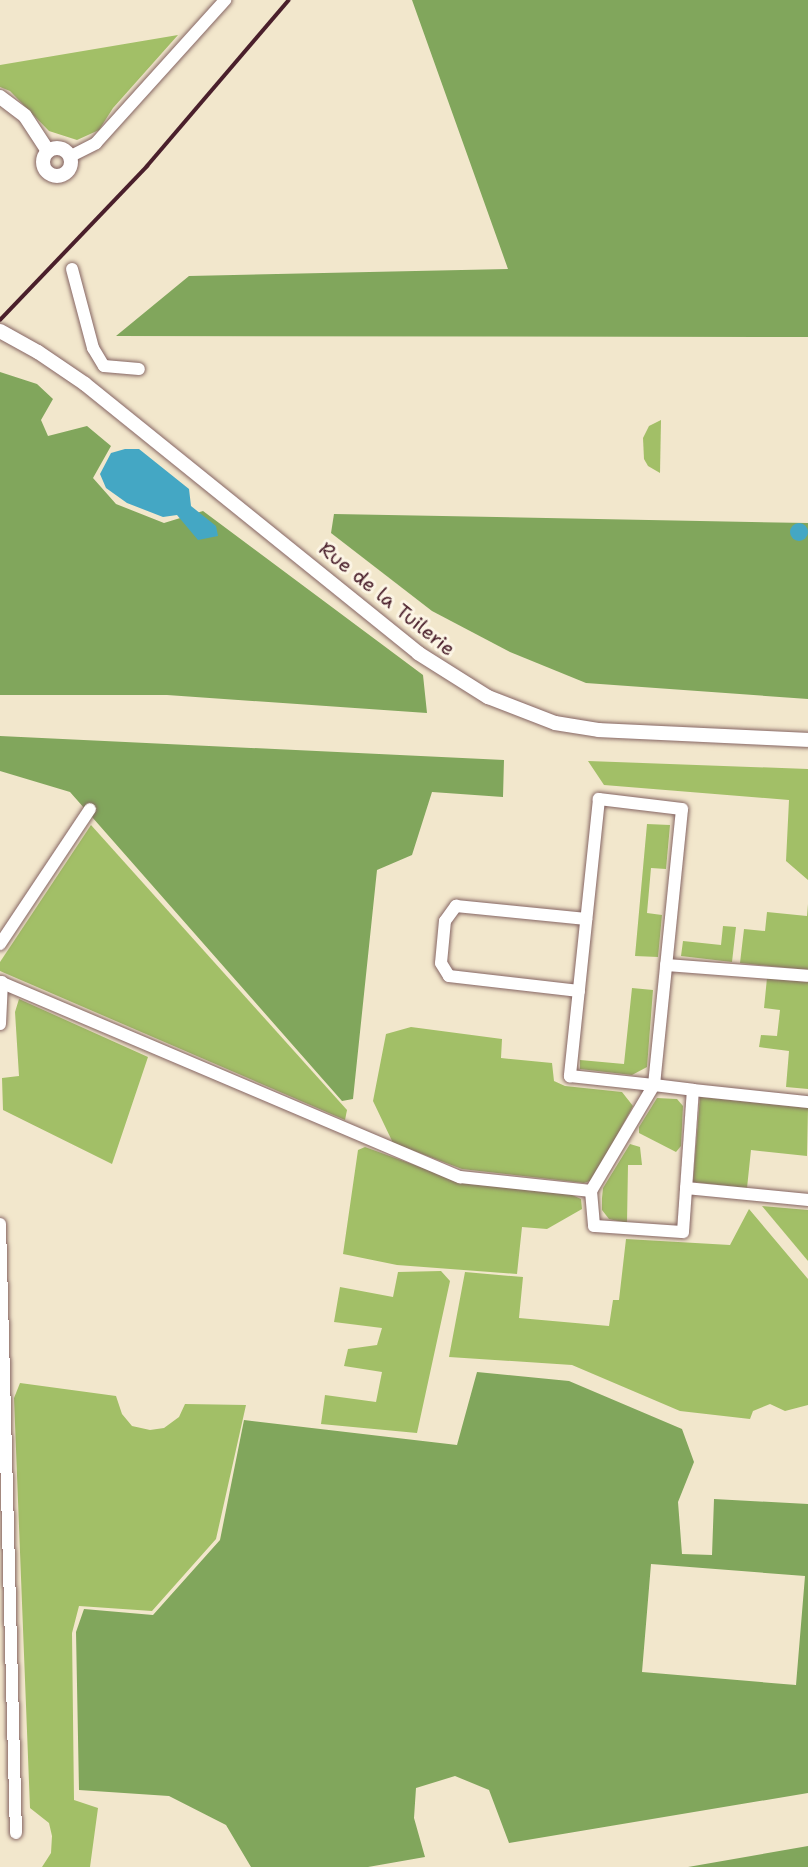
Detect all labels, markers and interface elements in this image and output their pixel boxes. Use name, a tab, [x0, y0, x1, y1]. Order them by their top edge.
street label: Rue de la Tuilerie	[314, 537, 460, 661]

